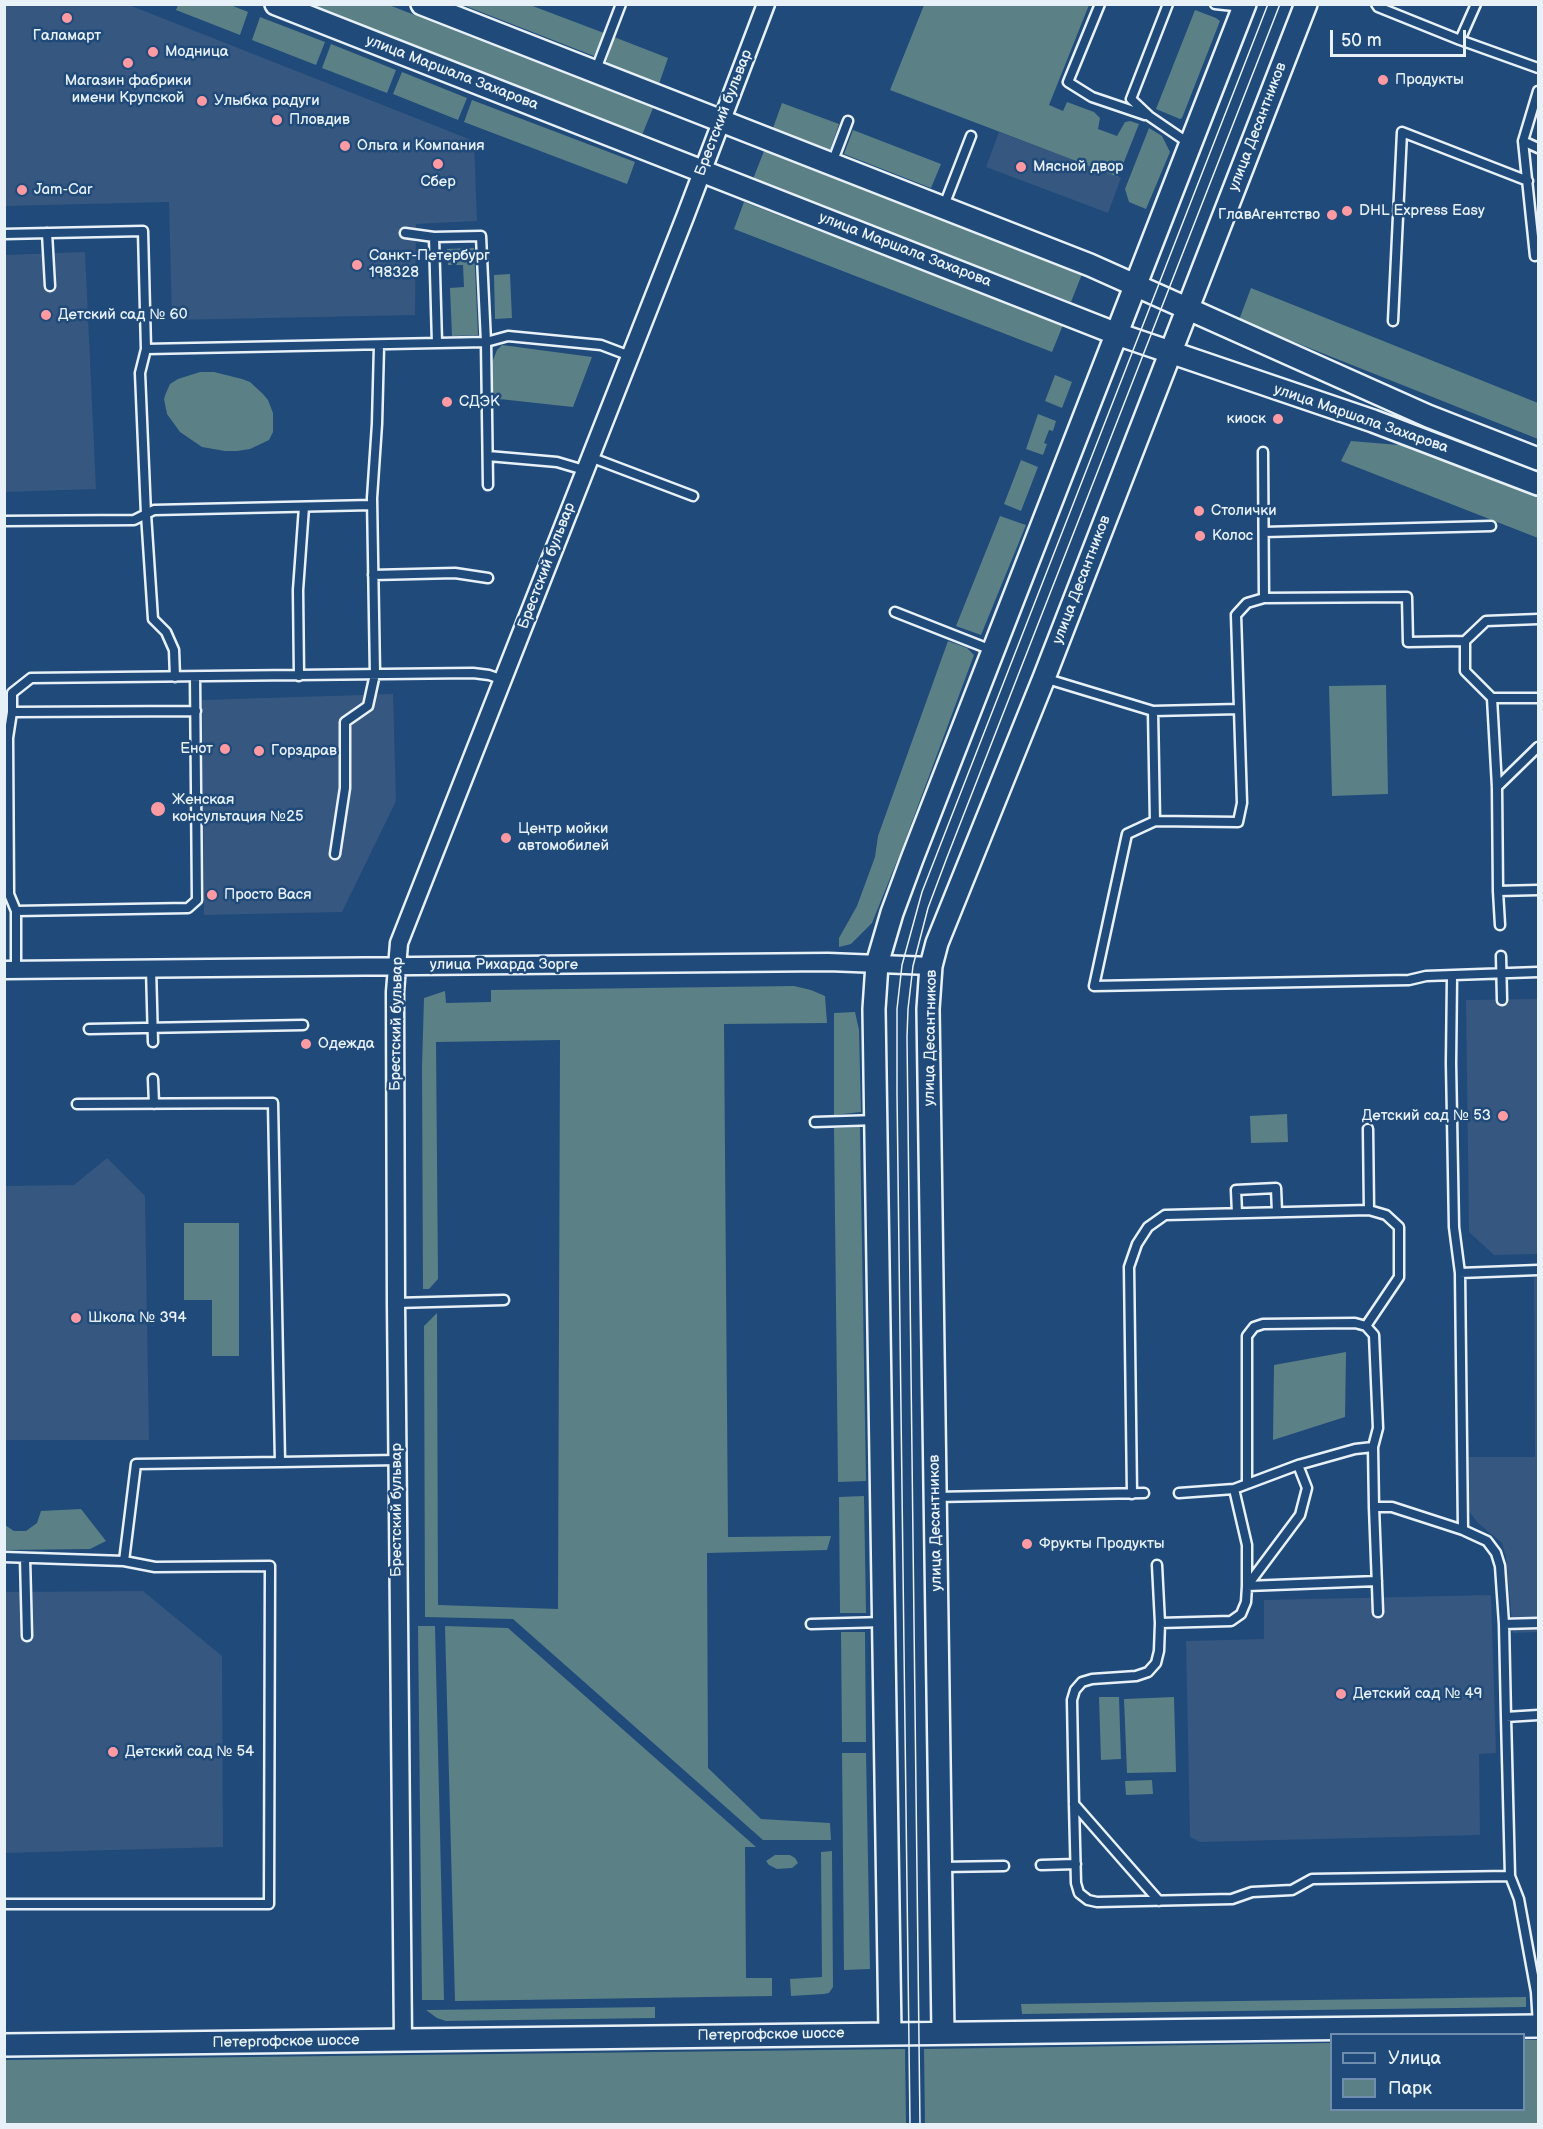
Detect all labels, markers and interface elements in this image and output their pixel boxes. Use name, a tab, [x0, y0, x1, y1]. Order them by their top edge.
marker: Галамарт	[60, 11, 74, 25]
scale bar	[1333, 18, 1470, 56]
place label: Галамарт	[33, 27, 101, 45]
text: 50 m	[1341, 30, 1382, 51]
street label: улица Маршала Захарова	[363, 32, 541, 114]
place label: Модница	[165, 43, 229, 61]
marker: Модница	[146, 45, 160, 59]
street label: Брестский бульвар	[692, 47, 756, 179]
marker: Магазин фабрики имени Крупской	[121, 56, 135, 70]
street label: улица Десантников	[1225, 60, 1291, 194]
place label: Продукты	[1395, 71, 1464, 89]
place label: Магазин фабрики имени Крупской	[65, 72, 191, 107]
marker: Продукты	[1376, 73, 1390, 87]
place label: Улыбка радуги	[214, 92, 320, 110]
marker: Улыбка радуги	[195, 94, 209, 108]
place label: Пловдив	[289, 111, 350, 129]
marker: Пловдив	[270, 113, 284, 127]
place label: Ольга и Компания	[357, 137, 485, 155]
marker: Ольга и Компания	[338, 139, 352, 153]
marker: Сбер	[431, 157, 445, 171]
place label: Мясной двор	[1033, 158, 1123, 176]
marker: Мясной двор	[1014, 160, 1028, 174]
place label: Сбер	[420, 173, 456, 191]
place label: Jam-Car	[34, 181, 92, 199]
marker: Jam-Car	[15, 183, 29, 197]
place label: DHL Express Easy	[1359, 202, 1485, 220]
marker: DHL Express Easy	[1340, 204, 1354, 218]
place label: ГлавАгентство	[1218, 206, 1320, 224]
marker: ГлавАгентство	[1325, 208, 1339, 222]
street label: улица Маршала Захарова	[816, 209, 994, 291]
place label: Санкт-Петербург 198328	[369, 247, 490, 282]
marker: Санкт-Петербург 198328	[350, 258, 364, 272]
place label: Детский сад № 60	[58, 306, 188, 324]
marker: Детский сад № 60	[39, 308, 53, 322]
street label: улица Маршала Захарова	[1271, 381, 1451, 457]
place label: СДЭК	[459, 393, 500, 411]
marker: СДЭК	[440, 395, 454, 409]
place label: киоск	[1226, 410, 1266, 428]
marker: киоск	[1271, 412, 1285, 426]
street label: Брестский бульвар	[515, 500, 579, 632]
place label: Столички	[1211, 502, 1277, 520]
marker: Столички	[1192, 504, 1206, 518]
street label: улица Десантников	[1049, 513, 1115, 647]
place label: Колос	[1212, 527, 1253, 545]
marker: Колос	[1193, 529, 1207, 543]
place label: Енот	[180, 740, 213, 758]
marker: Енот	[218, 742, 232, 756]
place label: Горздрав	[271, 742, 337, 760]
marker: Горздрав	[252, 744, 266, 758]
place label: Женская консультация №25	[172, 791, 304, 826]
marker: Женская консультация №25	[149, 800, 167, 818]
place label: Центр мойки автомобилей	[518, 820, 609, 855]
marker: Центр мойки автомобилей	[499, 831, 513, 845]
place label: Просто Вася	[224, 886, 312, 904]
marker: Просто Вася	[205, 888, 219, 902]
street label: улица Рихарда Зорге	[430, 956, 578, 974]
street label: Брестский бульвар	[387, 957, 407, 1091]
street label: улица Десантников	[921, 970, 941, 1106]
place label: Одежда	[318, 1035, 375, 1053]
marker: Одежда	[299, 1037, 313, 1051]
place label: Детский сад № 53	[1362, 1107, 1491, 1125]
marker: Детский сад № 53	[1496, 1109, 1510, 1123]
place label: Школа № 394	[88, 1309, 187, 1327]
marker: Школа № 394	[69, 1311, 83, 1325]
street label: Брестский бульвар	[388, 1443, 406, 1577]
street label: улица Десантников	[926, 1455, 946, 1591]
place label: Фрукты Продукты	[1039, 1535, 1165, 1553]
marker: Фрукты Продукты	[1020, 1537, 1034, 1551]
place label: Детский сад № 49	[1353, 1685, 1482, 1703]
marker: Детский сад № 49	[1334, 1687, 1348, 1701]
place label: Детский сад № 54	[125, 1743, 254, 1761]
marker: Детский сад № 54	[106, 1745, 120, 1759]
street label: Петергофское шоссе	[697, 2025, 845, 2045]
street label: Петергофское шоссе	[212, 2032, 360, 2052]
legend	[1330, 2033, 1525, 2111]
text: Улица	[1388, 2048, 1441, 2069]
text: Парк	[1388, 2078, 1432, 2099]

